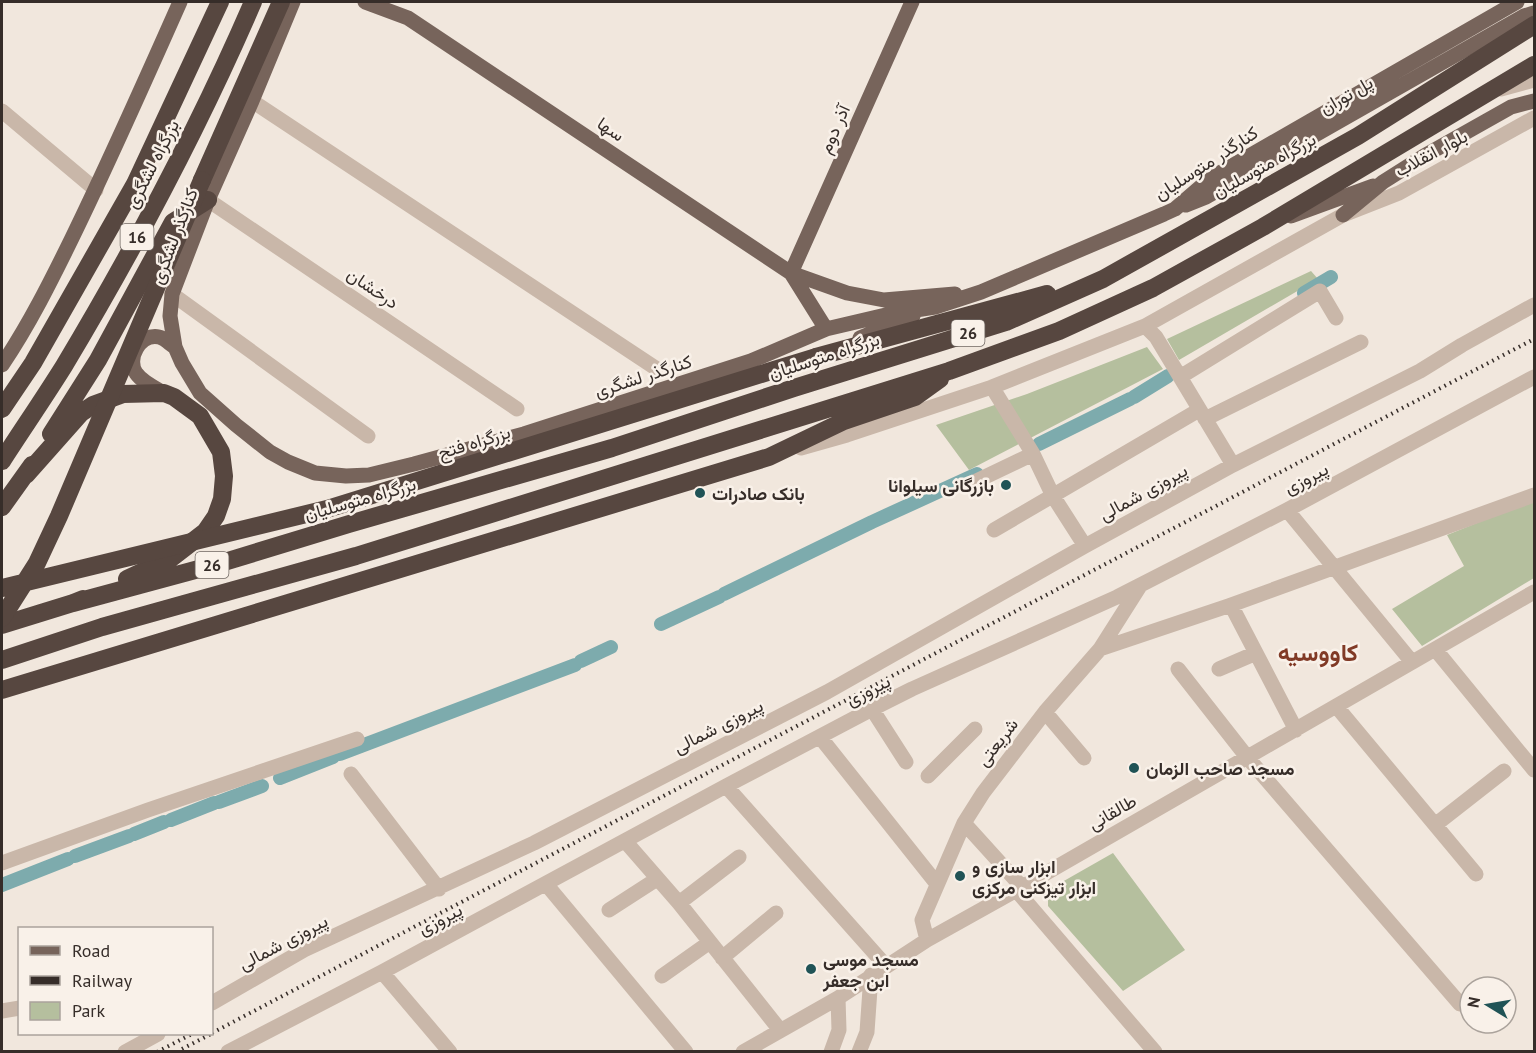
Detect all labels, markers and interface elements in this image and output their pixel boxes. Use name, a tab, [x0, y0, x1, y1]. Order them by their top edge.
street label: پل توران	[1315, 71, 1377, 120]
street label: آذر دوم	[813, 99, 857, 157]
street label: سها	[593, 112, 629, 146]
street label: بزرگراه لشگری	[120, 116, 184, 212]
street label: کنارگذر متوسلیان	[1150, 121, 1262, 205]
street label: بلوار انقلاب	[1391, 124, 1471, 182]
street label: بزرگراه متوسلیان	[1208, 127, 1320, 203]
street label: کنارگذر لشگری	[145, 185, 203, 287]
road number: 16	[120, 224, 154, 250]
street label: درخشان	[343, 262, 403, 314]
road number: 26	[952, 320, 984, 346]
street label: بزرگراه متوسلیان	[766, 327, 882, 385]
street label: کنارگذر لشگری	[591, 349, 695, 403]
street label: بزرگراه فتح	[435, 420, 513, 465]
street label: پیروزی	[1280, 457, 1333, 500]
street label: پیروزی شمالی	[1095, 458, 1192, 527]
street label: بزرگراه متوسلیان	[302, 472, 418, 526]
place label: بازرگانی سیلوانا	[888, 474, 994, 497]
marker: بازرگانی سیلوانا	[999, 478, 1013, 492]
place label: بانک صادرات	[712, 482, 805, 505]
marker: بانک صادرات	[693, 486, 707, 500]
road number: 26	[196, 552, 228, 578]
district label: کاووسیه	[1278, 637, 1358, 668]
street label: پیروزی	[842, 669, 895, 712]
street label: پیروزی شمالی	[669, 694, 767, 759]
street label: شریعتی	[971, 713, 1023, 771]
place label: مسجد صاحب الزمان	[1146, 757, 1295, 780]
marker: مسجد صاحب الزمان	[1127, 761, 1141, 775]
street label: طالقانی	[1084, 789, 1140, 835]
place label: ابزار سازی و ابزار تیزکنی مرکزی	[972, 855, 1096, 899]
marker: ابزار سازی و ابزار تیزکنی مرکزی	[953, 869, 967, 883]
street label: پیروزی	[414, 898, 467, 941]
street label: پیروزی شمالی	[234, 909, 332, 976]
legend	[18, 927, 213, 1035]
text: Road	[72, 939, 110, 962]
place label: مسجد موسی ابن جعفر	[822, 948, 919, 992]
marker: مسجد موسی ابن جعفر	[804, 962, 818, 976]
text: Railway	[72, 969, 133, 992]
north arrow	[1458, 975, 1518, 1035]
text: N	[1462, 995, 1484, 1009]
text: Park	[72, 999, 105, 1022]

